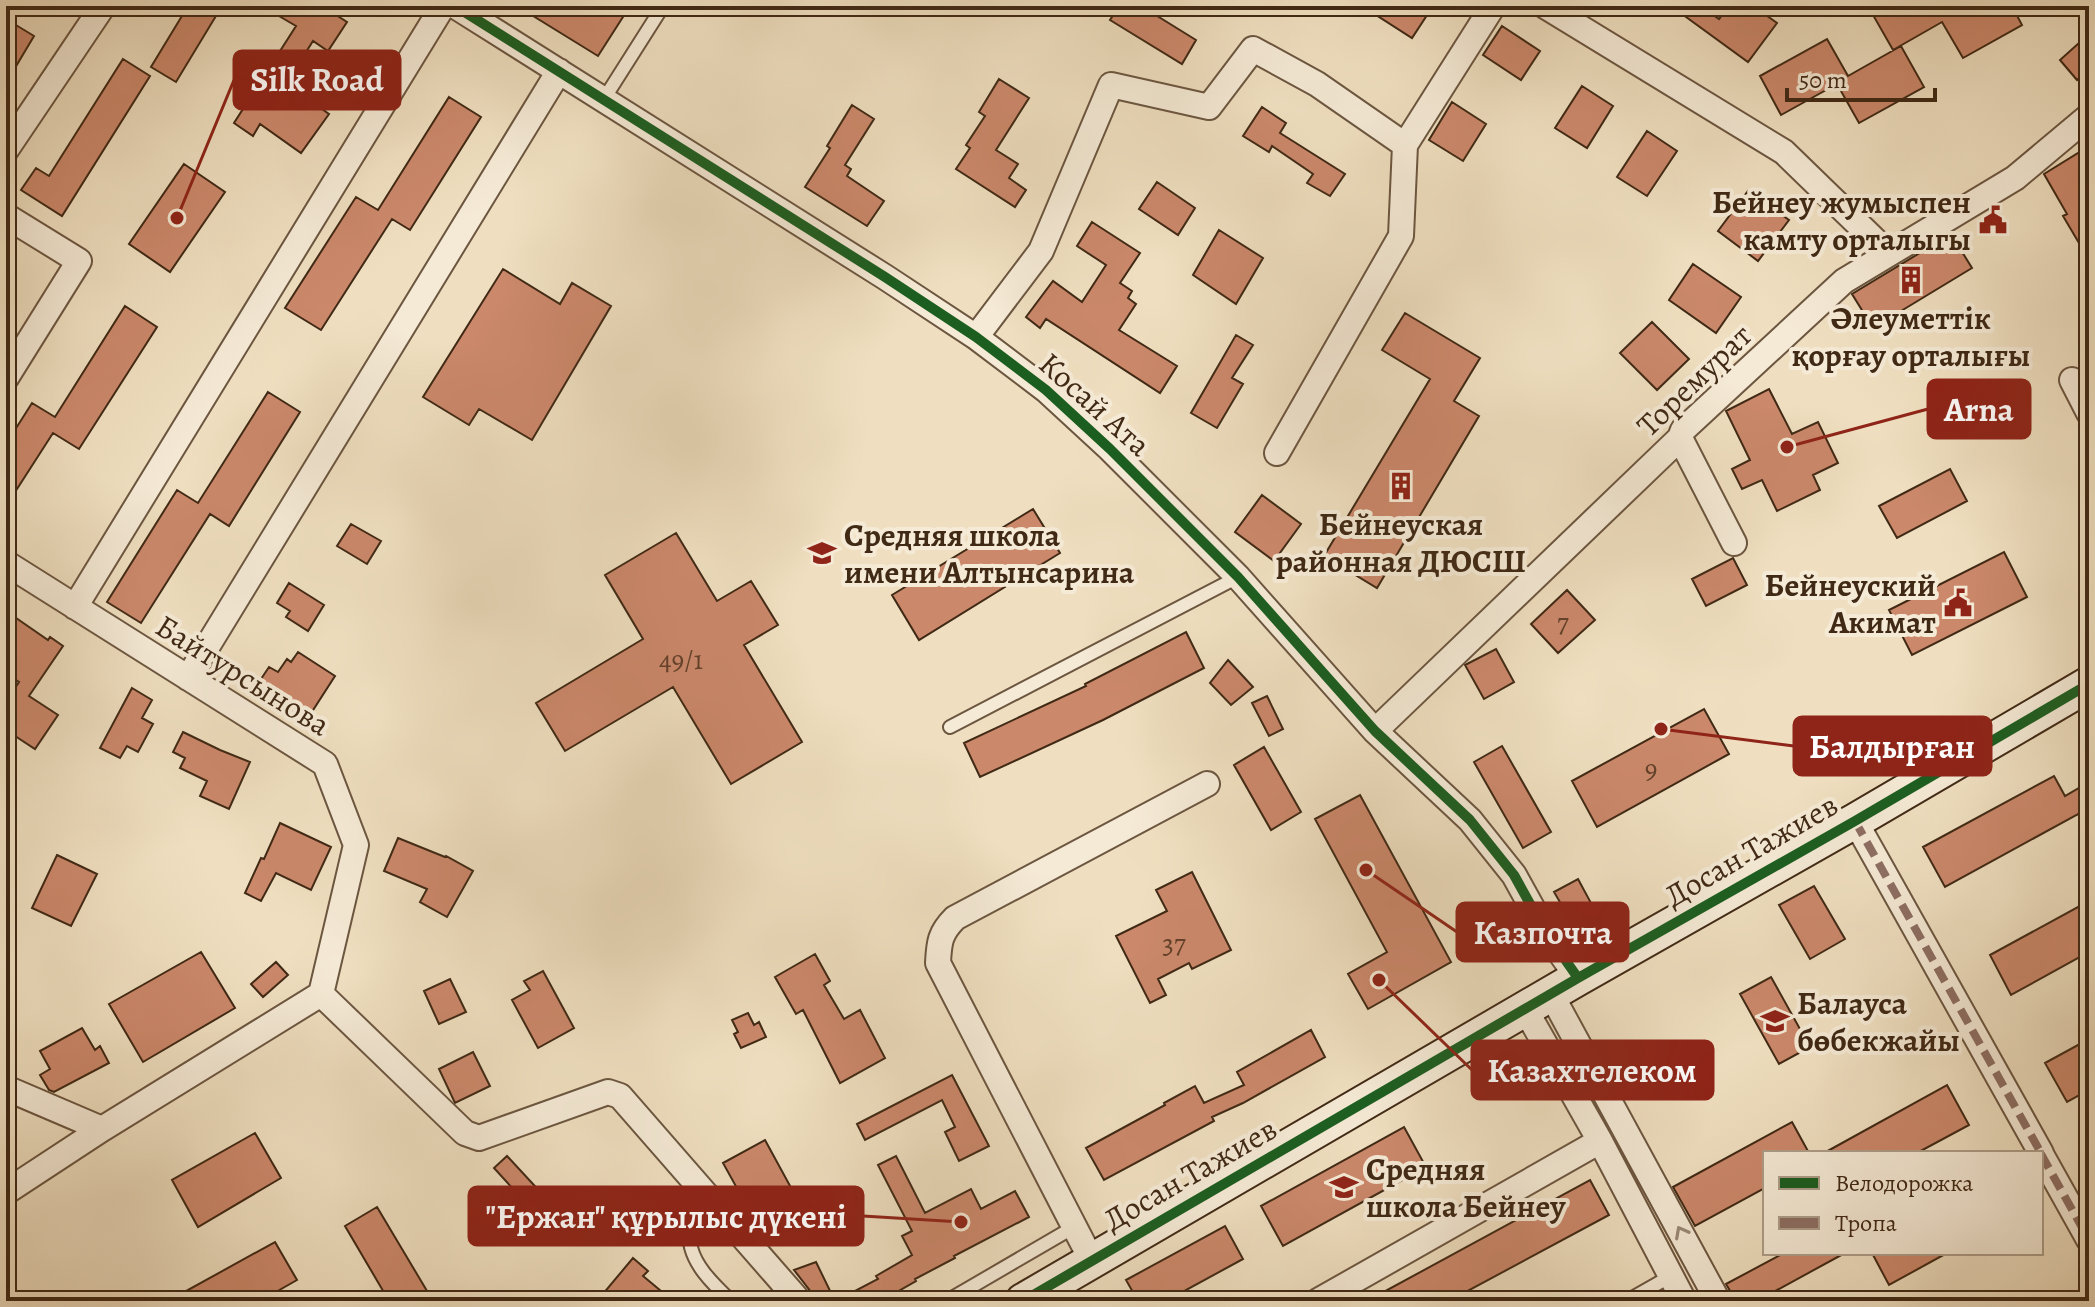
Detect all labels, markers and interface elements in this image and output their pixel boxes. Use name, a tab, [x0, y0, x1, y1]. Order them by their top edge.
callout: Silk Road	[234, 51, 400, 109]
scale bar	[1787, 52, 1935, 102]
text: Silk Road	[250, 56, 384, 103]
text: 50 m	[1799, 64, 1847, 96]
place label: Бейнеу жумыспен камту орталыгы	[1712, 180, 1971, 261]
public building icon: Бейнеу жумыспен камту орталыгы	[1978, 205, 2008, 235]
building icon: Әлеуметтік қорғау орталығы	[1896, 265, 1926, 295]
place label: Әлеуметтік қорғау орталығы	[1792, 296, 2030, 377]
street label: Торемурат	[1627, 314, 1761, 446]
street label: Косай Ата	[1029, 342, 1161, 466]
callout: Arna	[1928, 380, 2030, 438]
text: Arna	[1943, 386, 2015, 433]
building icon: Бейнеуская районная ДЮСШ	[1386, 471, 1416, 501]
place label: Бейнеуская районная ДЮСШ	[1276, 502, 1526, 583]
place label: Средняя школа имени Алтынсарина	[844, 513, 1135, 594]
school or university icon: Средняя школа имени Алтынсарина	[807, 538, 837, 568]
place label: Бейнеуский Акимат	[1764, 563, 1936, 644]
public building icon: Бейнеуский Акимат	[1943, 588, 1973, 618]
street label: Байтурсынова	[147, 604, 339, 746]
house number: 7	[1557, 604, 1569, 642]
house number: 49/1	[659, 641, 703, 679]
callout: Балдырған	[1794, 717, 1991, 775]
text: Балдырған	[1809, 723, 1975, 770]
house number: 9	[1645, 750, 1657, 788]
street label: Досан Тажиев	[1656, 783, 1846, 917]
callout: Казпочта	[1457, 903, 1628, 961]
text: Казпочта	[1474, 909, 1613, 956]
house number: 37	[1162, 925, 1186, 963]
place label: Балауса бөбекжайы	[1797, 981, 1960, 1062]
school or university icon: Балауса бөбекжайы	[1760, 1006, 1790, 1036]
callout: Казахтелеком	[1472, 1041, 1713, 1099]
text: Казахтелеком	[1487, 1047, 1697, 1094]
street label: Досан Тажиев	[1095, 1107, 1285, 1241]
place label: Средняя школа Бейнеу	[1366, 1147, 1566, 1228]
legend	[1763, 1151, 2043, 1255]
text: Велодорожка	[1835, 1167, 1973, 1199]
school or university icon: Средняя школа Бейнеу	[1329, 1172, 1359, 1202]
callout: "Ержан" құрылыс дүкені	[469, 1187, 863, 1245]
text: "Ержан" құрылыс дүкені	[485, 1193, 847, 1240]
text: Тропа	[1835, 1207, 1897, 1239]
one-way arrow	[1675, 1226, 1690, 1241]

